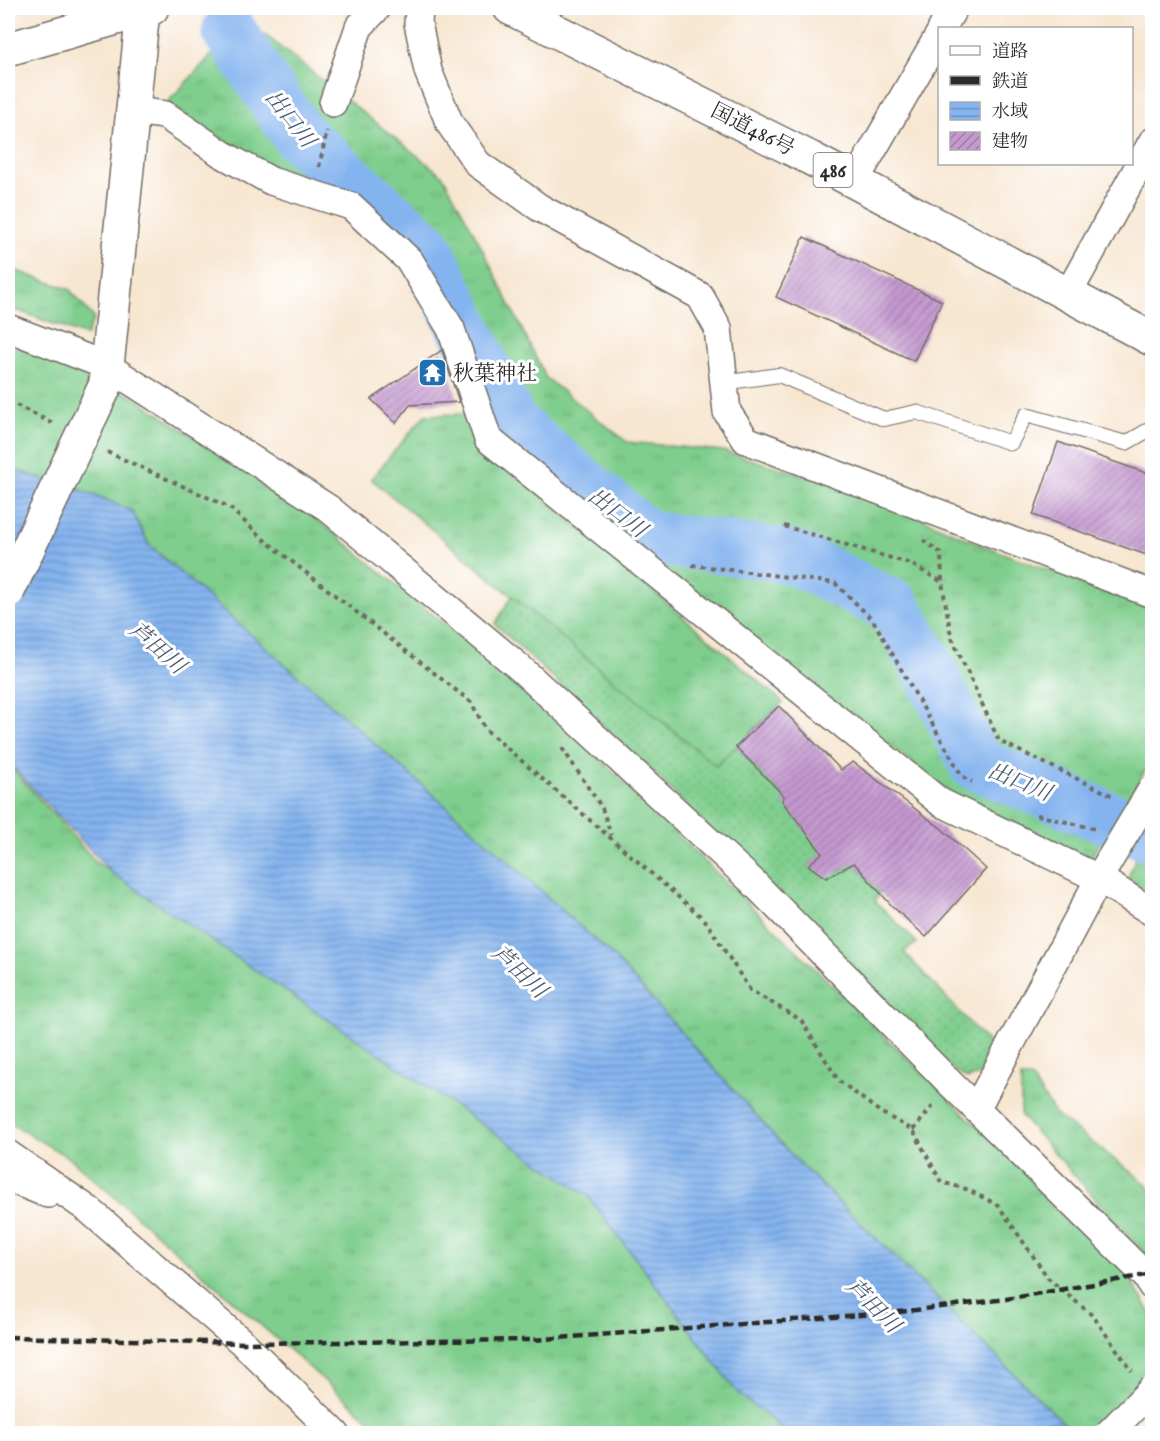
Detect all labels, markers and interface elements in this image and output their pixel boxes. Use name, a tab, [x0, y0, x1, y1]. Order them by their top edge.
legend	[938, 27, 1133, 165]
text: 道路	[992, 41, 1028, 64]
text: 鉄道	[992, 71, 1028, 94]
water label: 出口川	[258, 85, 322, 155]
street label: 国道486号	[706, 98, 799, 163]
text: 水域	[992, 101, 1028, 124]
text: 建物	[992, 131, 1028, 154]
road number: 486	[814, 153, 852, 187]
temple icon: 秋葉神社	[416, 357, 448, 389]
place label: 秋葉神社	[453, 361, 537, 388]
water label: 出口川	[582, 483, 653, 546]
water label: 芦田川	[123, 616, 192, 682]
water label: 出口川	[983, 758, 1057, 809]
water label: 芦田川	[485, 940, 554, 1007]
water label: 芦田川	[839, 1273, 907, 1341]

